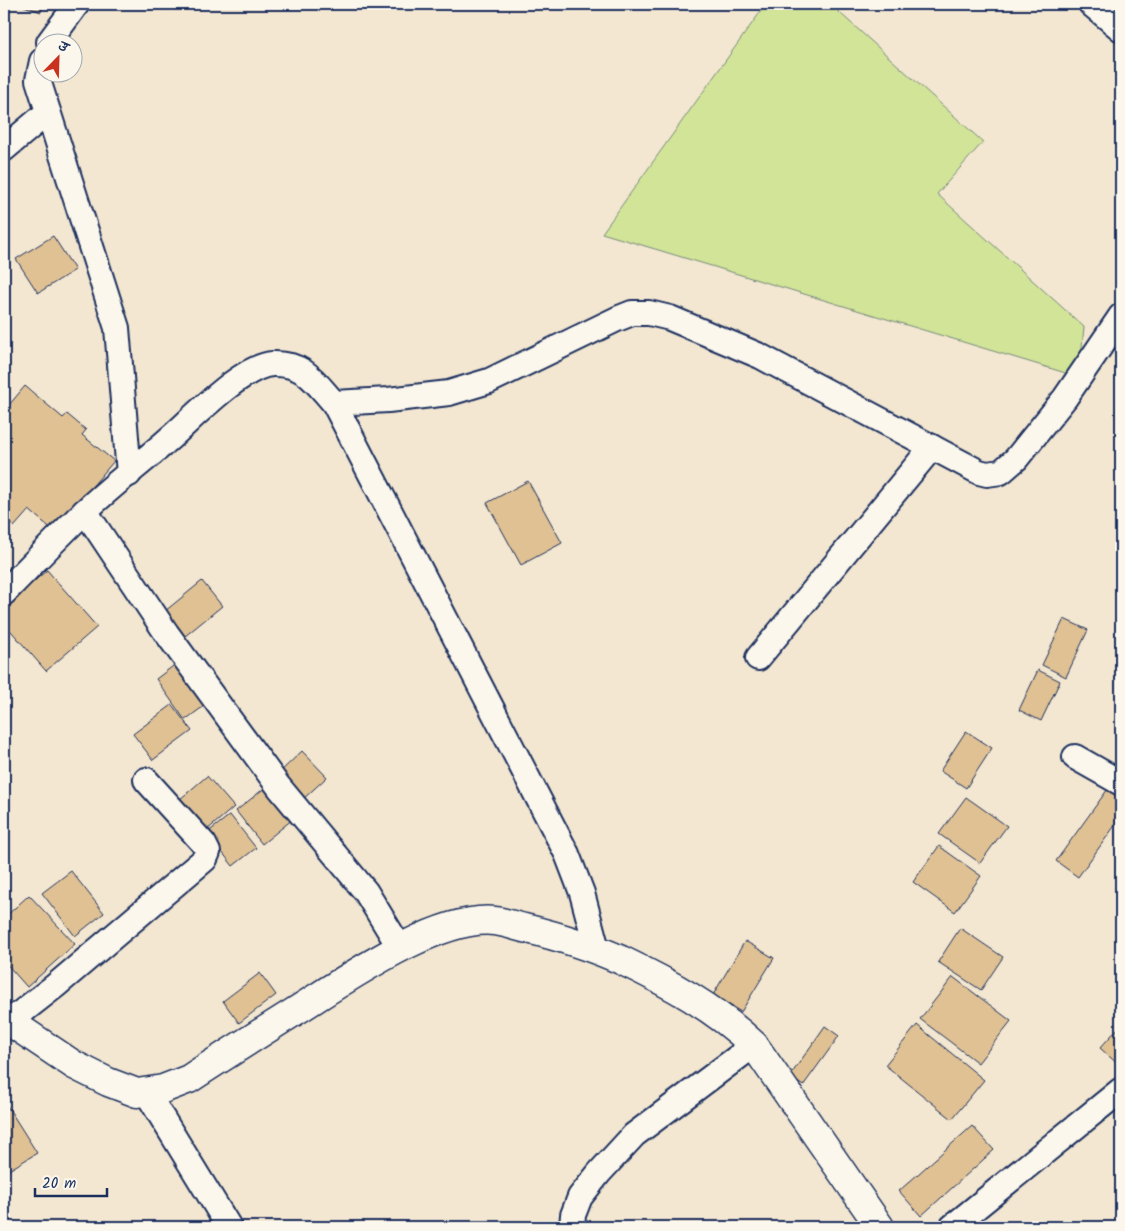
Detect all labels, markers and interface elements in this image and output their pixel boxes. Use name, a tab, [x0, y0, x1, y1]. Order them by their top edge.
north arrow	[32, 32, 82, 82]
text: उ	[54, 35, 74, 60]
scale bar	[35, 1166, 108, 1198]
text: 20 m	[42, 1172, 76, 1196]

